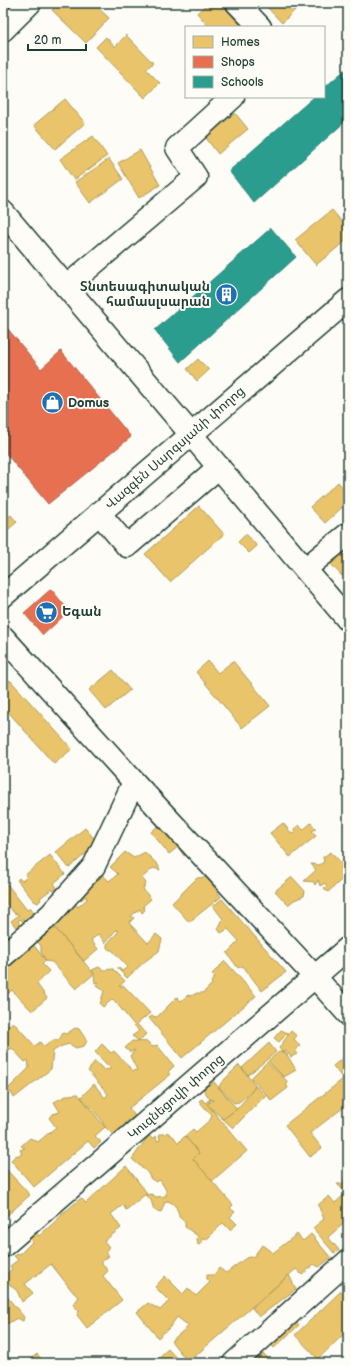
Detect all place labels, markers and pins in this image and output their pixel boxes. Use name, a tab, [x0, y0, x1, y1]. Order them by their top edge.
place label: Տնտեսագիտական համասլսարան	[80, 279, 210, 310]
building icon: Տնտեսագիտական համասլսարան	[213, 281, 239, 307]
shop icon: Domus	[40, 390, 66, 416]
place label: Domus	[68, 395, 109, 411]
supermarket icon: Եգան	[34, 599, 60, 625]
place label: Եգան	[62, 604, 101, 620]

